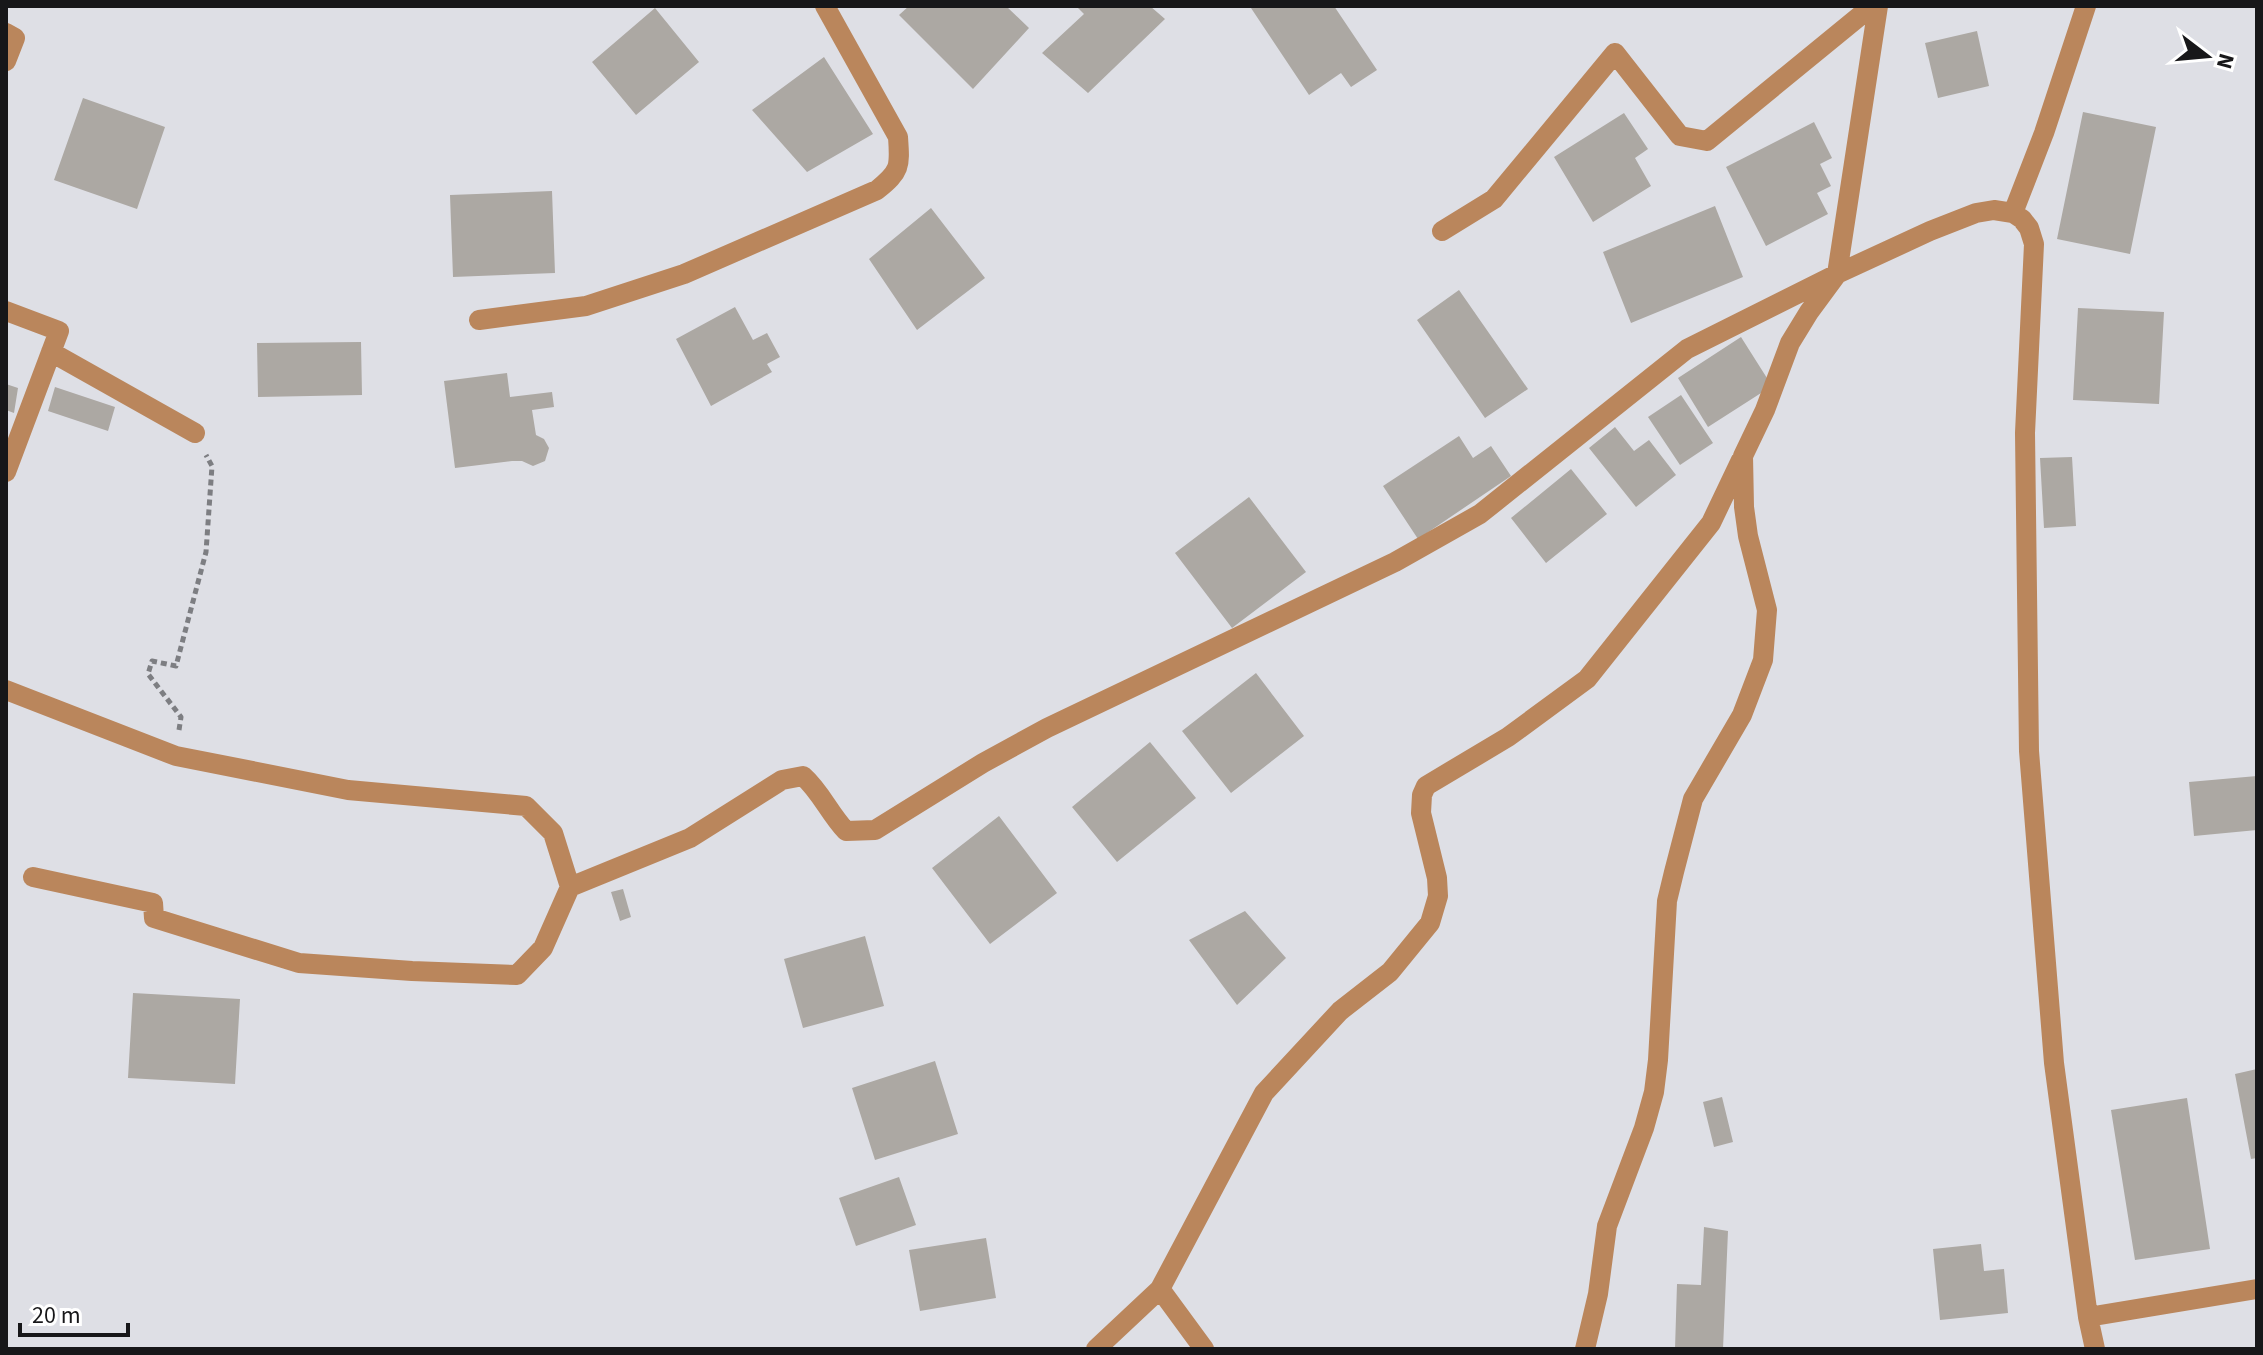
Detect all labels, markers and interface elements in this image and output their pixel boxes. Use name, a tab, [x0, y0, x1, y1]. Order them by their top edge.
north arrow	[2167, 16, 2247, 96]
text: N	[2208, 50, 2243, 73]
scale bar	[20, 1287, 128, 1337]
text: 20 m	[32, 1298, 81, 1333]

